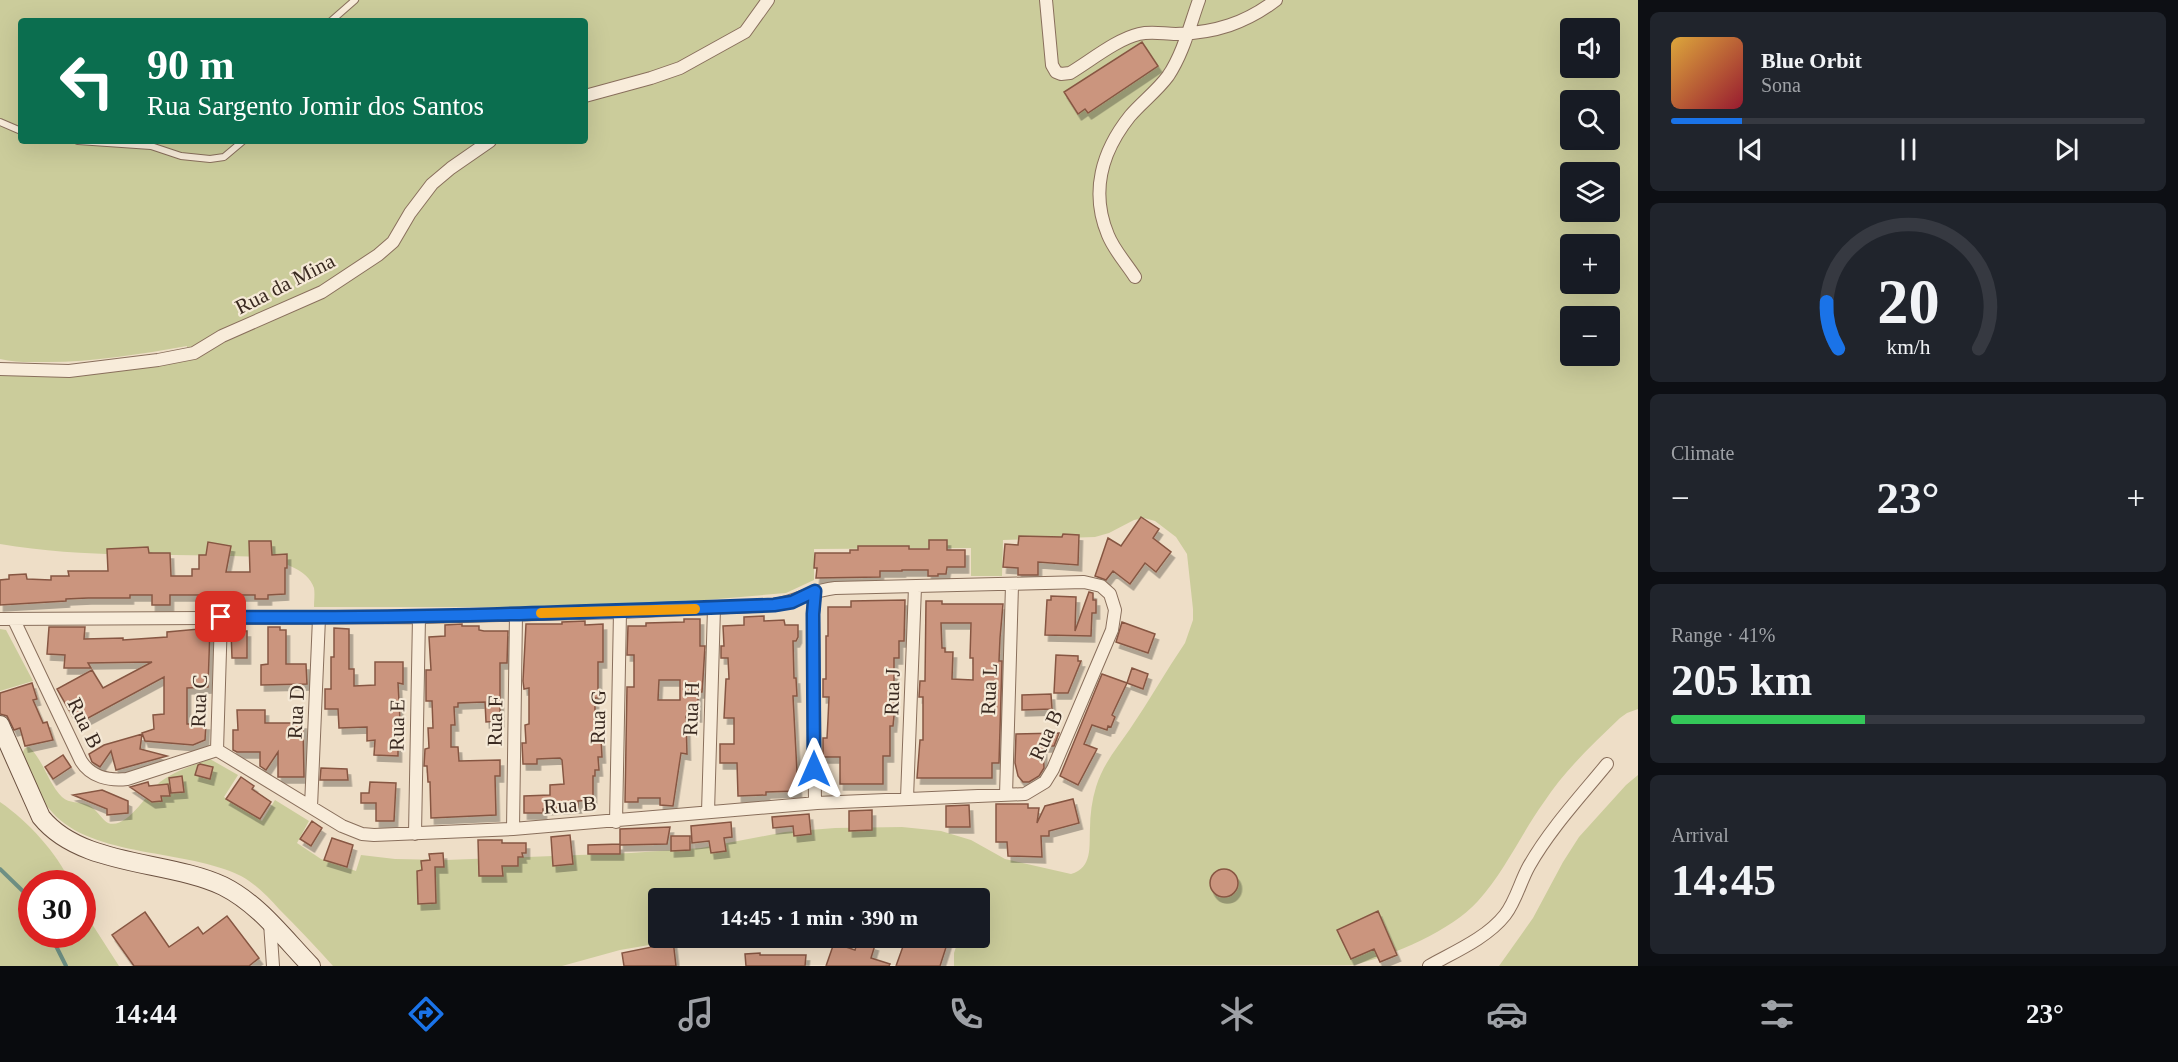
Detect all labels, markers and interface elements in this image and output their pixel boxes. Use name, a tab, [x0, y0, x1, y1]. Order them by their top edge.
map controls	[1560, 18, 1620, 366]
button: sound	[1560, 18, 1620, 78]
icon: left	[48, 42, 126, 120]
text: 90 m	[147, 42, 235, 88]
text: Blue Orbit	[1761, 48, 1862, 73]
text: Sona	[1761, 74, 1801, 96]
button: search	[1560, 90, 1620, 150]
text: Rua Sargento Jomir dos Santos	[147, 91, 484, 121]
icon: previous	[1734, 133, 1767, 166]
icon: pause	[1892, 133, 1925, 166]
icon: next	[2050, 133, 2083, 166]
button: layers	[1560, 162, 1620, 222]
button: +	[1560, 234, 1620, 294]
street label: Rua da Mina	[231, 248, 339, 319]
text: 20	[1877, 267, 1939, 336]
button: −	[1560, 306, 1620, 366]
text: km/h	[1886, 336, 1930, 360]
text: Climate	[1671, 442, 1734, 464]
text: 23°	[1877, 473, 1940, 523]
text: −	[1671, 480, 1690, 516]
text: +	[2126, 480, 2145, 516]
pin	[195, 591, 246, 642]
icon: arrive	[204, 600, 237, 633]
text: Range · 41%	[1671, 624, 1775, 646]
text: 205 km	[1671, 655, 1812, 705]
street label: Rua L	[976, 663, 1002, 715]
street label: Rua J	[879, 668, 905, 716]
street label: Rua C	[186, 674, 212, 728]
street label: Rua H	[678, 681, 704, 737]
street label: Rua D	[283, 684, 309, 740]
street label: Rua G	[586, 690, 610, 744]
street label: Rua B	[63, 694, 107, 752]
street label: Rua F	[483, 695, 507, 747]
street label: Rua E	[385, 699, 409, 751]
street label: Rua B	[1024, 706, 1068, 764]
position arrow	[782, 737, 846, 801]
street label: Rua B	[543, 791, 597, 819]
text: Arrival	[1671, 824, 1729, 846]
text: 14:45	[1671, 855, 1776, 905]
speed limit sign: 30	[18, 870, 96, 948]
text: 14:45 · 1 min · 390 m	[720, 905, 918, 930]
icon: directions	[405, 993, 447, 1035]
icon: music	[675, 993, 717, 1035]
icon: phone	[945, 993, 987, 1035]
icon: climate	[1216, 993, 1258, 1035]
icon: car	[1486, 993, 1528, 1035]
icon: filters	[1756, 993, 1798, 1035]
text: 14:44	[114, 999, 177, 1029]
text: 23°	[2026, 999, 2064, 1029]

